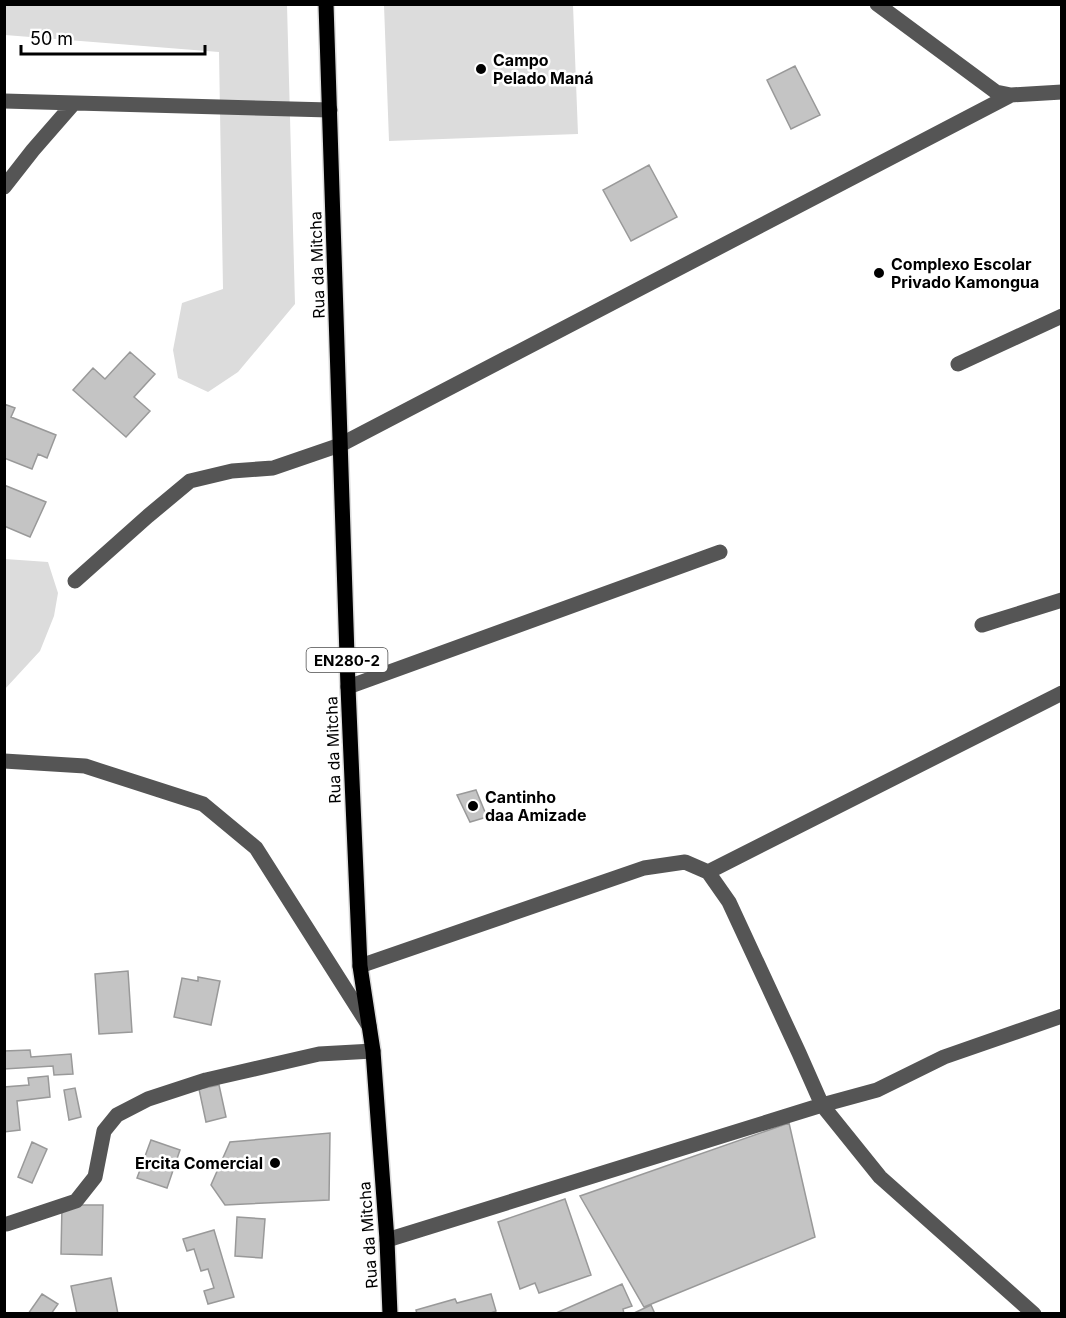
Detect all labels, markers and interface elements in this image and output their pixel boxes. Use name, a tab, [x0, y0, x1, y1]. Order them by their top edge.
scale bar	[21, 18, 206, 56]
text: 50 m	[30, 28, 73, 49]
place label: Campo Pelado Maná	[493, 50, 594, 88]
marker: Campo Pelado Maná	[474, 62, 488, 76]
street label: Rua da Mitcha	[305, 211, 329, 319]
place label: Complexo Escolar Privado Kamongua	[891, 254, 1039, 292]
marker: Complexo Escolar Privado Kamongua	[872, 266, 886, 280]
road number: EN280-2	[306, 648, 388, 672]
street label: Rua da Mitcha	[321, 696, 345, 804]
place label: Cantinho daa Amizade	[485, 787, 586, 825]
marker: Cantinho daa Amizade	[466, 799, 480, 813]
place label: Ercita Comercial	[135, 1153, 263, 1173]
marker: Ercita Comercial	[268, 1156, 282, 1170]
street label: Rua da Mitcha	[354, 1181, 382, 1289]

